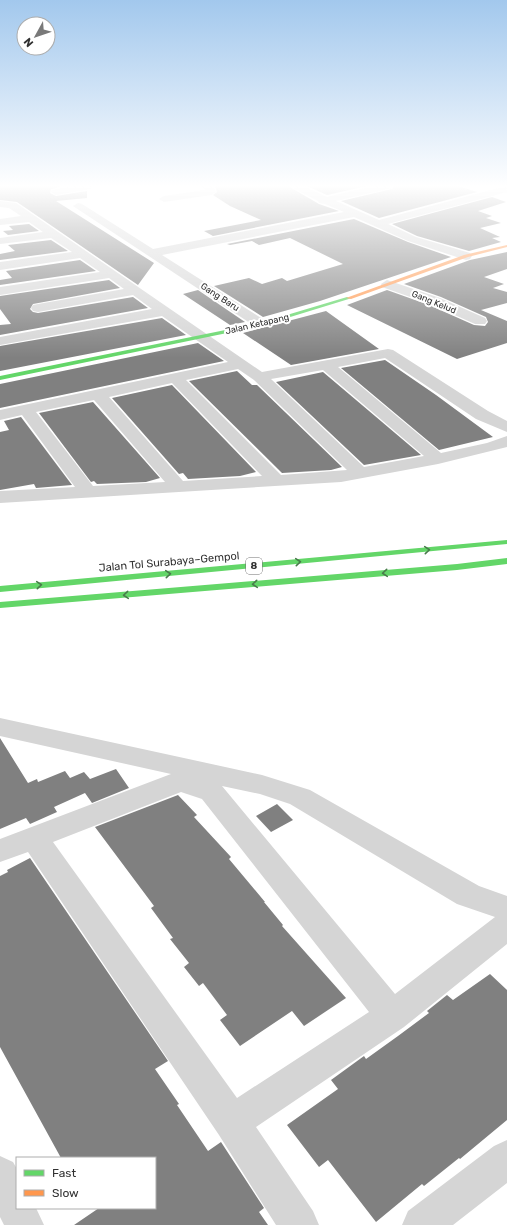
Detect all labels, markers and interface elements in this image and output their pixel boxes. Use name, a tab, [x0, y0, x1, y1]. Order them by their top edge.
north arrow	[16, 16, 56, 56]
text: N	[21, 35, 36, 49]
street label: Gang Baru	[199, 281, 241, 313]
street label: Gang Kelud	[410, 289, 458, 315]
street label: Jalan Ketapang	[224, 312, 290, 336]
one-way arrow	[424, 546, 430, 555]
street label: Jalan Tol Surabaya–Gempol	[98, 549, 240, 575]
road number: 8	[246, 558, 262, 574]
one-way arrow	[295, 558, 301, 567]
one-way arrow	[382, 568, 388, 577]
one-way arrow	[165, 569, 171, 578]
one-way arrow	[252, 579, 258, 588]
one-way arrow	[36, 581, 42, 590]
one-way arrow	[123, 590, 129, 599]
legend	[16, 1157, 156, 1209]
text: Fast	[52, 1166, 76, 1180]
text: Slow	[52, 1186, 79, 1200]

